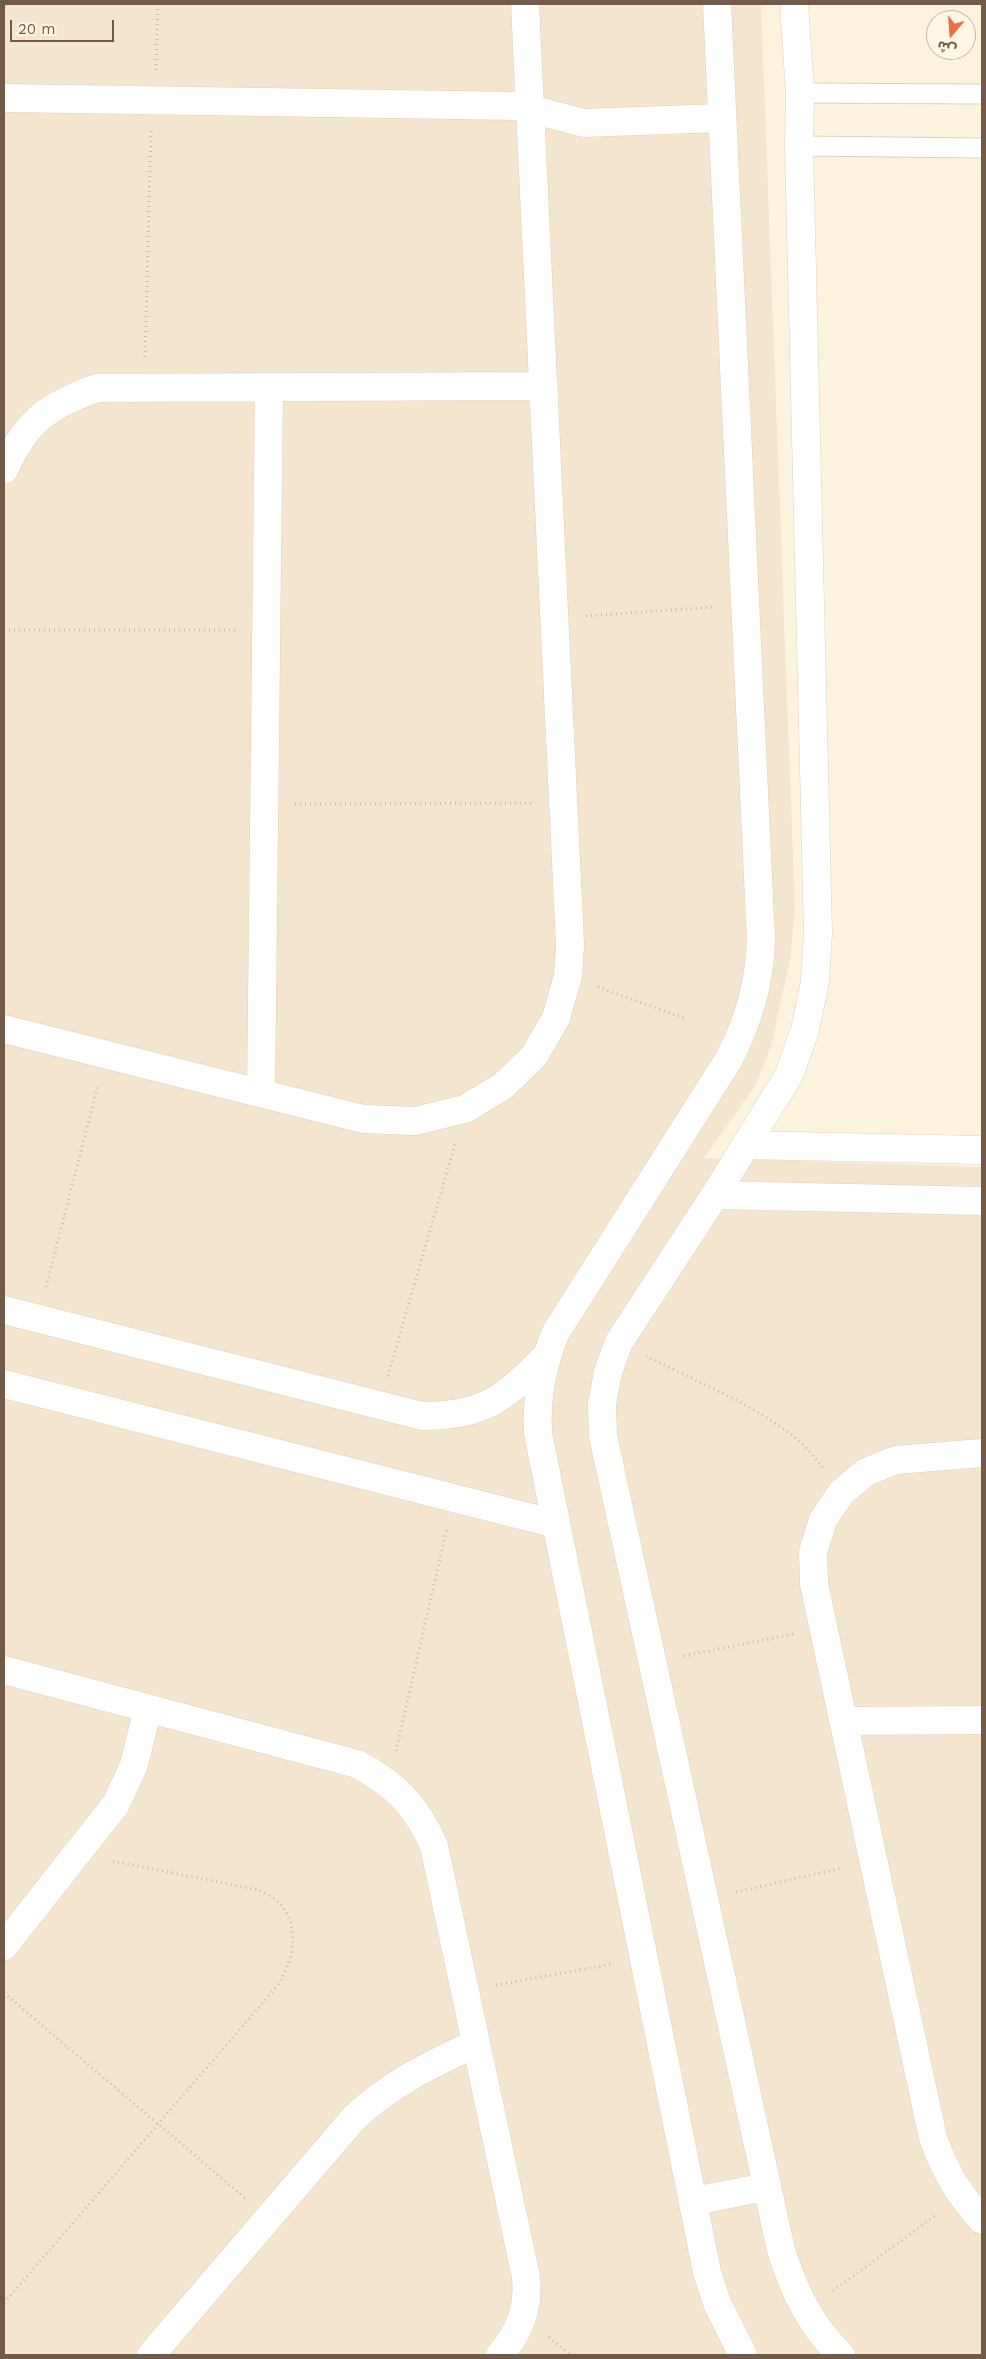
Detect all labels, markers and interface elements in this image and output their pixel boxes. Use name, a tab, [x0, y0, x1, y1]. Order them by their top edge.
scale bar	[12, 10, 116, 42]
north arrow	[926, 10, 976, 60]
text: 20 m	[18, 20, 56, 38]
text: ش	[935, 38, 958, 59]

